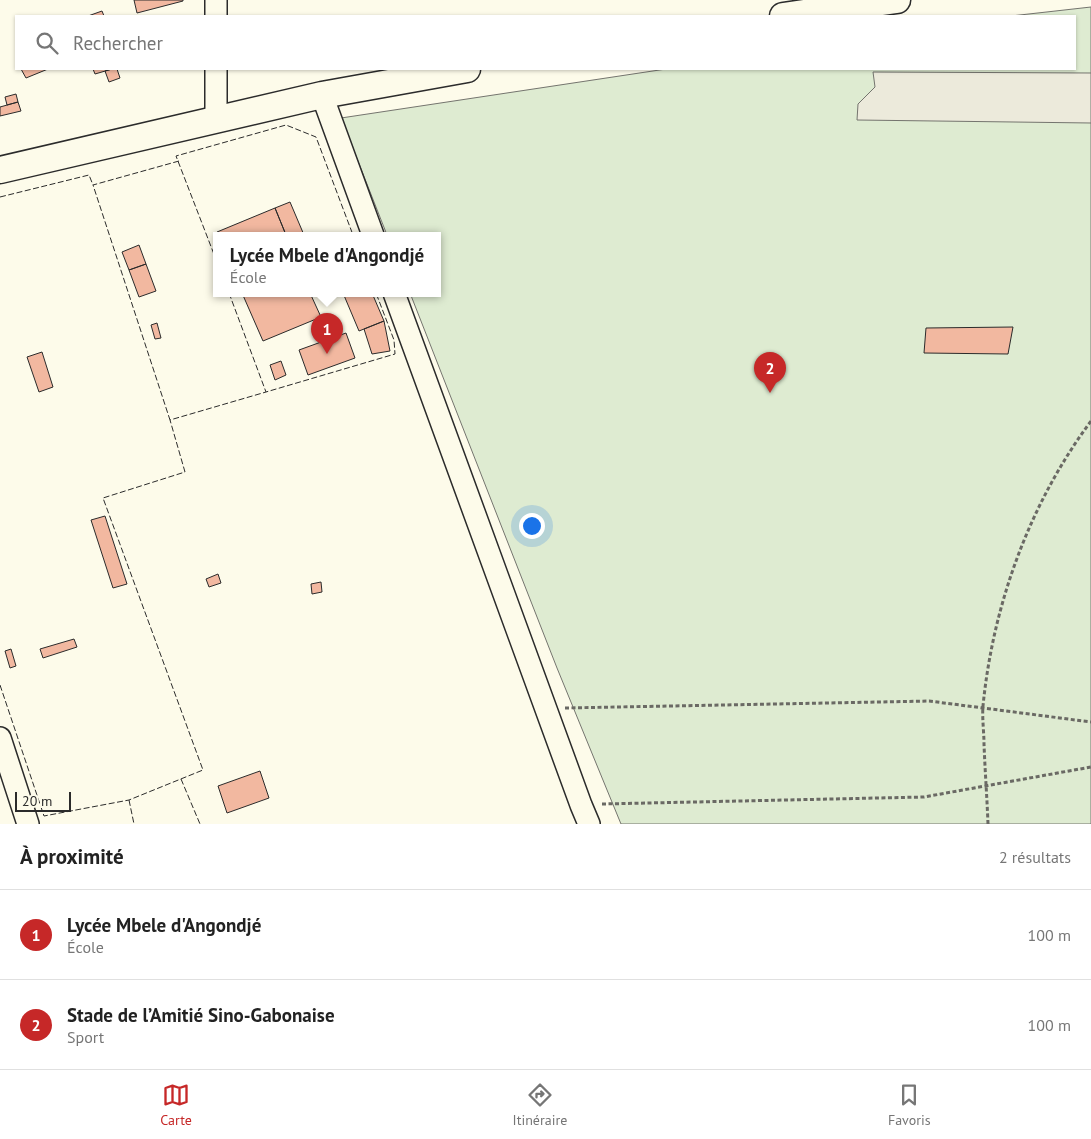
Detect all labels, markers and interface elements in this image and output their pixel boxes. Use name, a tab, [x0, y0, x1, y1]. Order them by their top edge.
search box	[15, 15, 1076, 70]
icon: search	[33, 29, 61, 57]
text: Rechercher	[73, 31, 163, 55]
popup	[213, 232, 441, 297]
text: Lycée Mbele d'Angondjé	[230, 243, 424, 267]
text: École	[230, 267, 267, 287]
pin: 1	[311, 313, 343, 354]
pin: 2	[754, 352, 786, 393]
your location	[519, 513, 545, 539]
scale bar	[15, 789, 71, 812]
text: 20 m	[22, 792, 52, 810]
text: À proximité	[20, 843, 124, 870]
text: 2 résultats	[999, 847, 1071, 867]
text: Lycée Mbele d'Angondjé	[67, 913, 261, 937]
text: 1	[31, 925, 41, 945]
text: 100 m	[1028, 925, 1071, 945]
text: École	[67, 937, 104, 957]
text: Stade de l’Amitié Sino-Gabonaise	[67, 1003, 335, 1027]
text: 2	[31, 1015, 41, 1035]
text: 100 m	[1028, 1015, 1071, 1035]
text: Sport	[67, 1027, 104, 1047]
tab: Carte	[160, 1081, 192, 1129]
tab: Itinéraire	[513, 1081, 567, 1129]
tab: Favoris	[888, 1081, 931, 1129]

